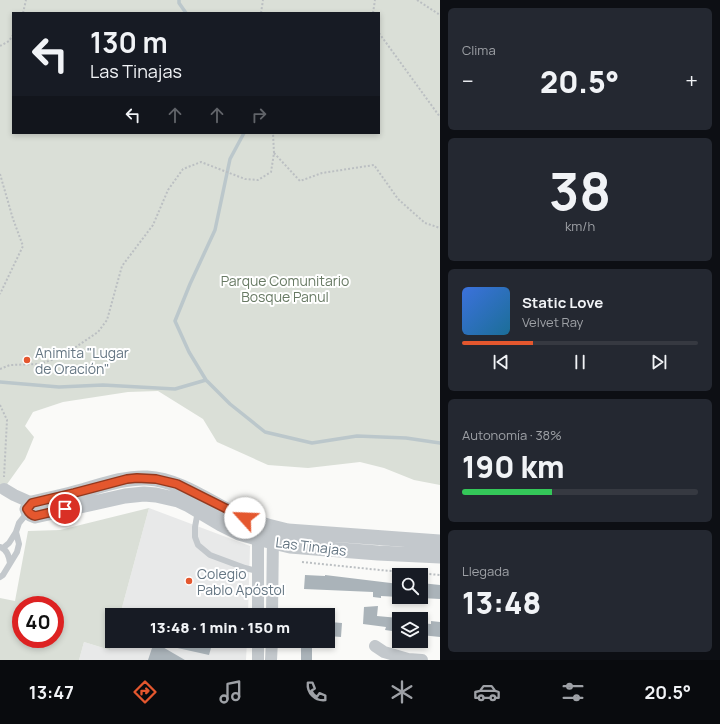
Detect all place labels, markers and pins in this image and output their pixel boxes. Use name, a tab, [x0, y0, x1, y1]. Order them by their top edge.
place label: Animita "Lugar de Oración"	[35, 343, 129, 378]
marker: Animita "Lugar de Oración"	[22, 355, 32, 365]
pin	[48, 492, 82, 526]
place label: Colegio Pablo Apóstol	[197, 564, 285, 599]
marker: Colegio Pablo Apóstol	[184, 576, 194, 586]

